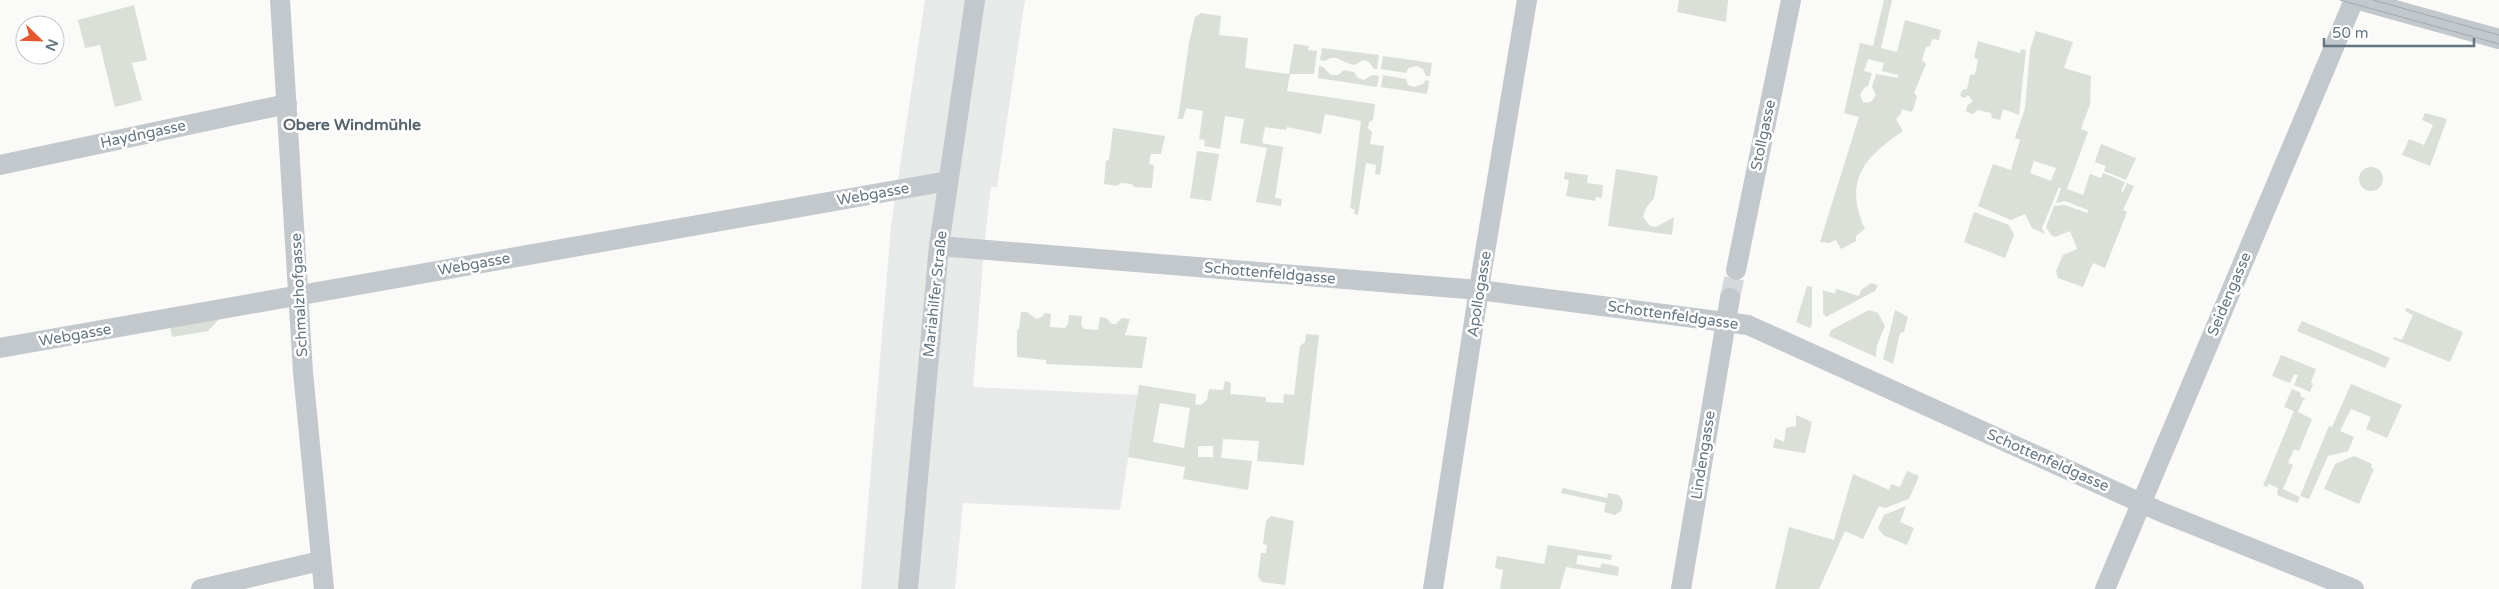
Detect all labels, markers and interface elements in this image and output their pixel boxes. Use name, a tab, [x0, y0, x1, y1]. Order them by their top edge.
north arrow	[15, 15, 65, 65]
scale bar	[2324, 15, 2474, 47]
text: 50 m	[2332, 24, 2369, 42]
text: N	[41, 36, 62, 53]
street label: Stollgasse	[1747, 98, 1779, 172]
district label: Obere Windmühle	[283, 115, 421, 135]
street label: Haydngasse	[99, 116, 187, 152]
street label: Webgasse	[835, 179, 911, 209]
street label: Mariahilfer Straße	[919, 230, 951, 358]
street label: Schmalzhofgasse	[287, 233, 311, 357]
street label: Webgasse	[436, 249, 512, 279]
street label: Seidengasse	[2203, 249, 2255, 339]
street label: Apollogasse	[1463, 250, 1495, 338]
street label: Schottenfeldgasse	[1203, 258, 1337, 288]
street label: Schottenfeldgasse	[1606, 297, 1740, 333]
street label: Webgasse	[37, 320, 113, 350]
street label: Lindengasse	[1687, 409, 1719, 501]
street label: Schottenfeldgasse	[1984, 425, 2112, 495]

